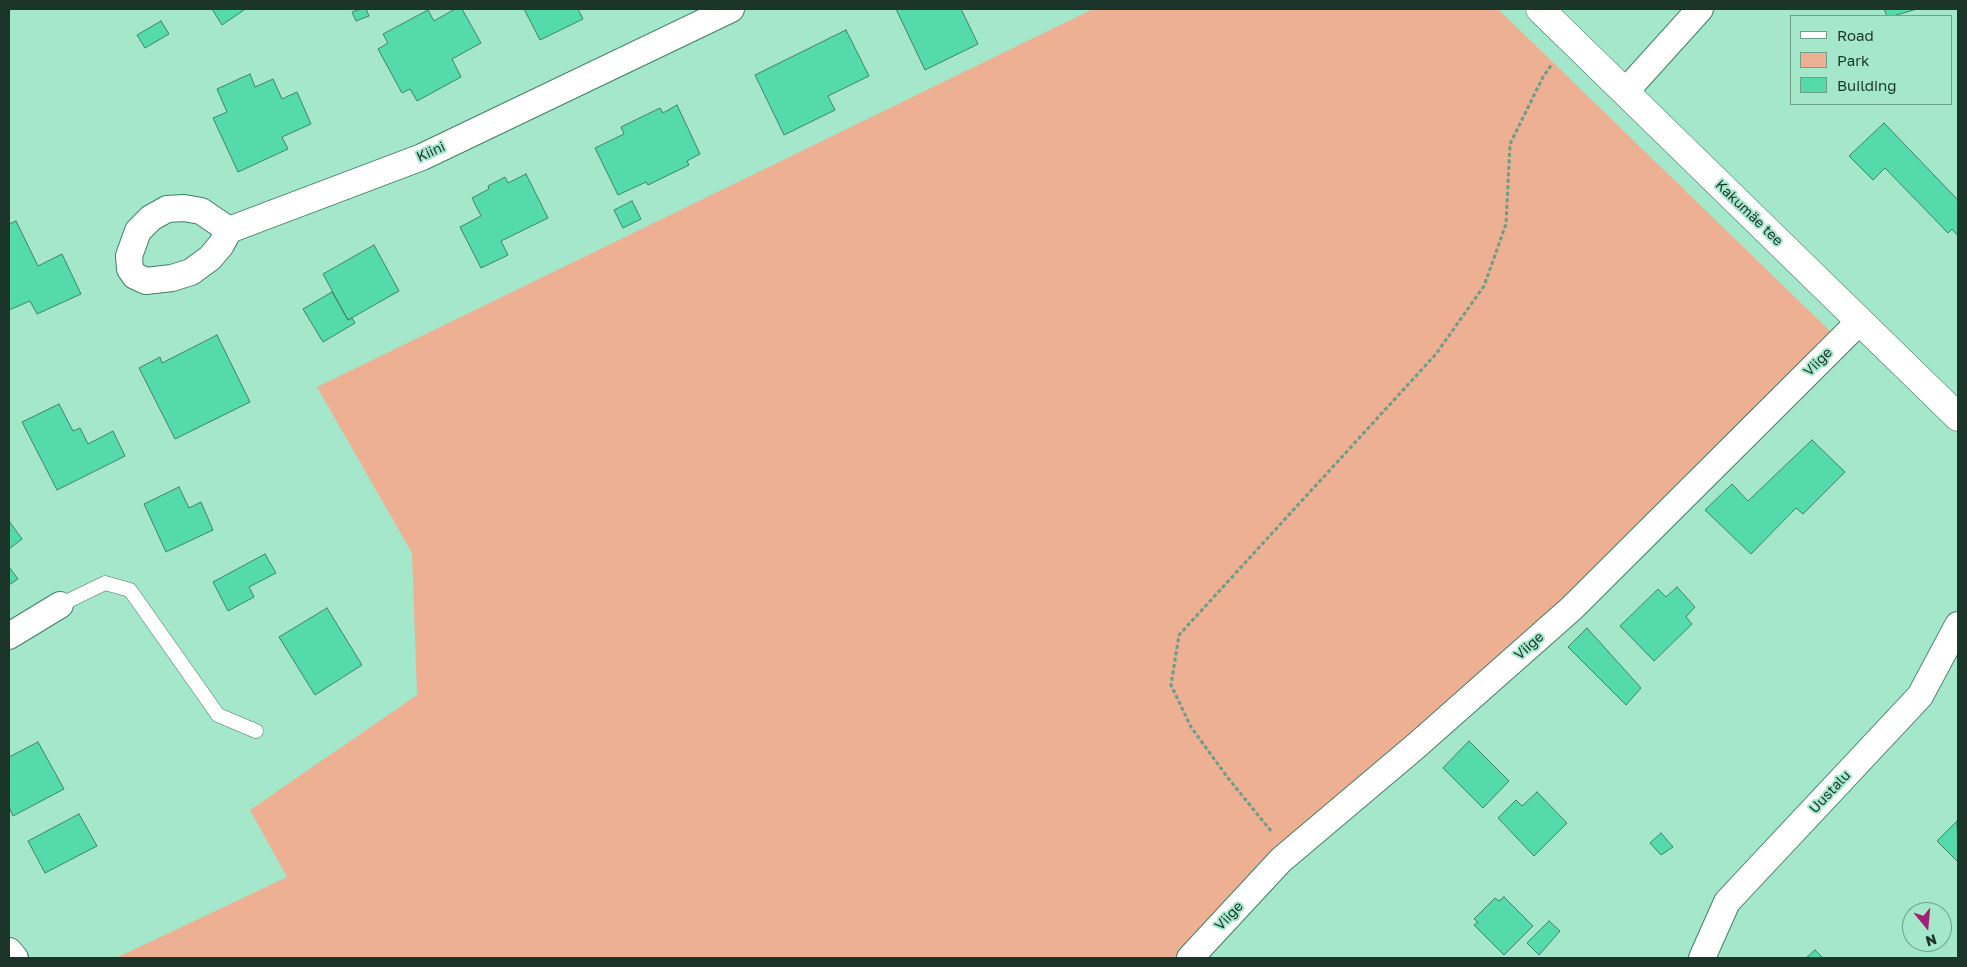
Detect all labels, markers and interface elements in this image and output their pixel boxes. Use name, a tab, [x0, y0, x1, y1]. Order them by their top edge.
legend	[1790, 15, 1952, 105]
text: Road	[1837, 26, 1874, 44]
text: Park	[1837, 51, 1869, 69]
text: Building	[1837, 76, 1897, 94]
street label: Kiini	[414, 138, 448, 166]
street label: Kakumäe tee	[1712, 177, 1786, 249]
street label: Viige	[1800, 344, 1836, 380]
street label: Viige	[1511, 629, 1547, 663]
street label: Uustalu	[1806, 767, 1854, 817]
street label: Viige	[1211, 898, 1247, 934]
north arrow	[1902, 902, 1952, 952]
text: N	[1924, 931, 1939, 951]

